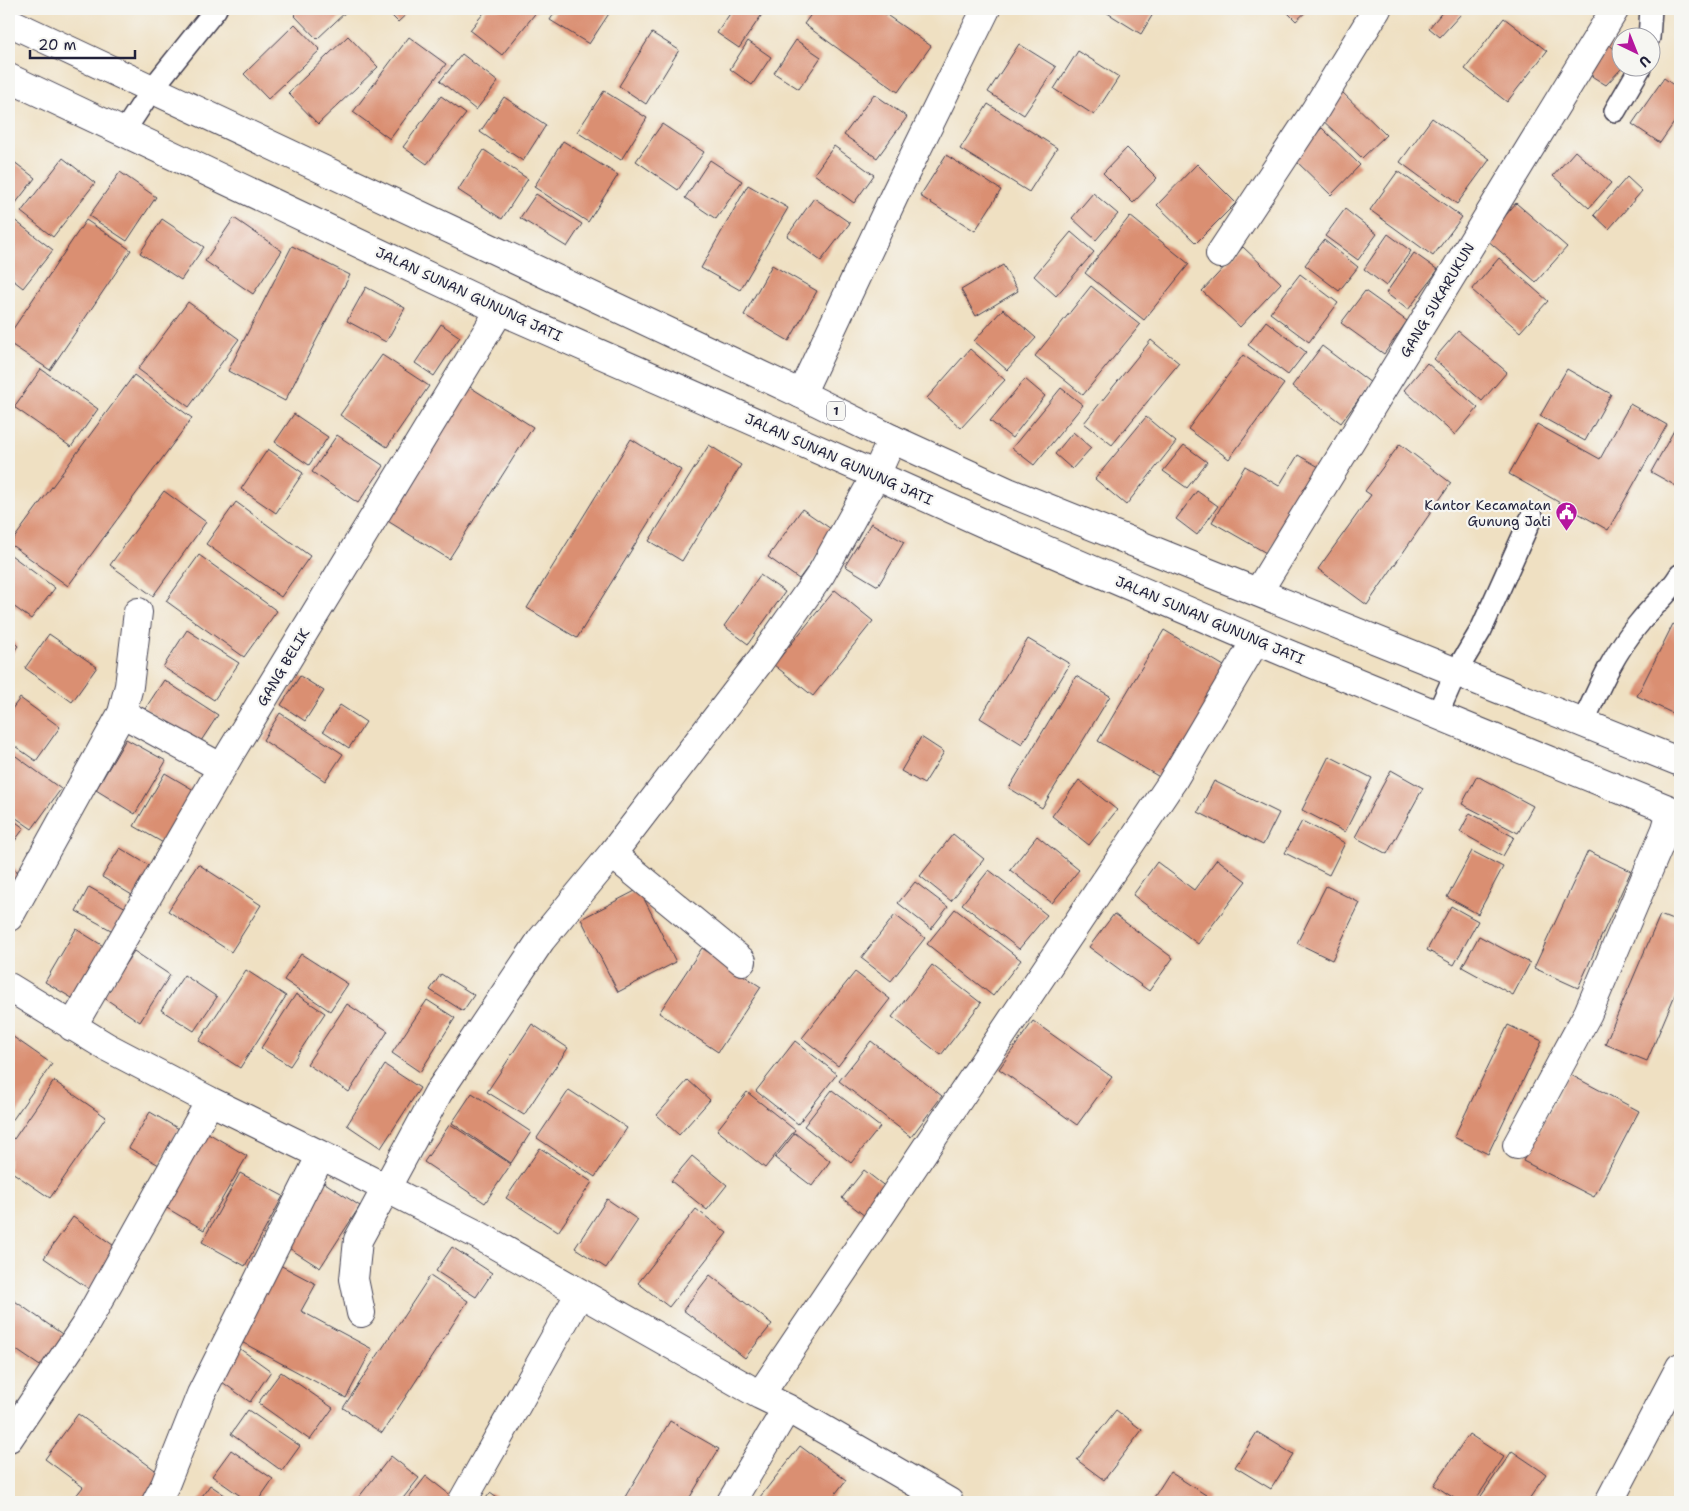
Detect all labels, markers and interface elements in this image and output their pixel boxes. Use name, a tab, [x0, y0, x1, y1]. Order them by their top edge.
scale bar	[30, 28, 135, 60]
north arrow	[1612, 28, 1662, 78]
text: 20 m	[38, 35, 77, 55]
text: U	[1635, 52, 1655, 71]
street label: GANG SUKARUKUN	[1396, 239, 1478, 361]
street label: JALAN SUNAN GUNUNG JATI	[373, 243, 565, 345]
road number: 1	[827, 402, 845, 421]
street label: JALAN SUNAN GUNUNG JATI	[742, 409, 936, 509]
place label: Kantor Kecamatan Gunung Jati	[1424, 496, 1551, 530]
public building icon: Kantor Kecamatan Gunung Jati	[1555, 501, 1579, 532]
street label: JALAN SUNAN GUNUNG JATI	[1113, 572, 1308, 668]
street label: GANG BELIK	[253, 625, 313, 709]

